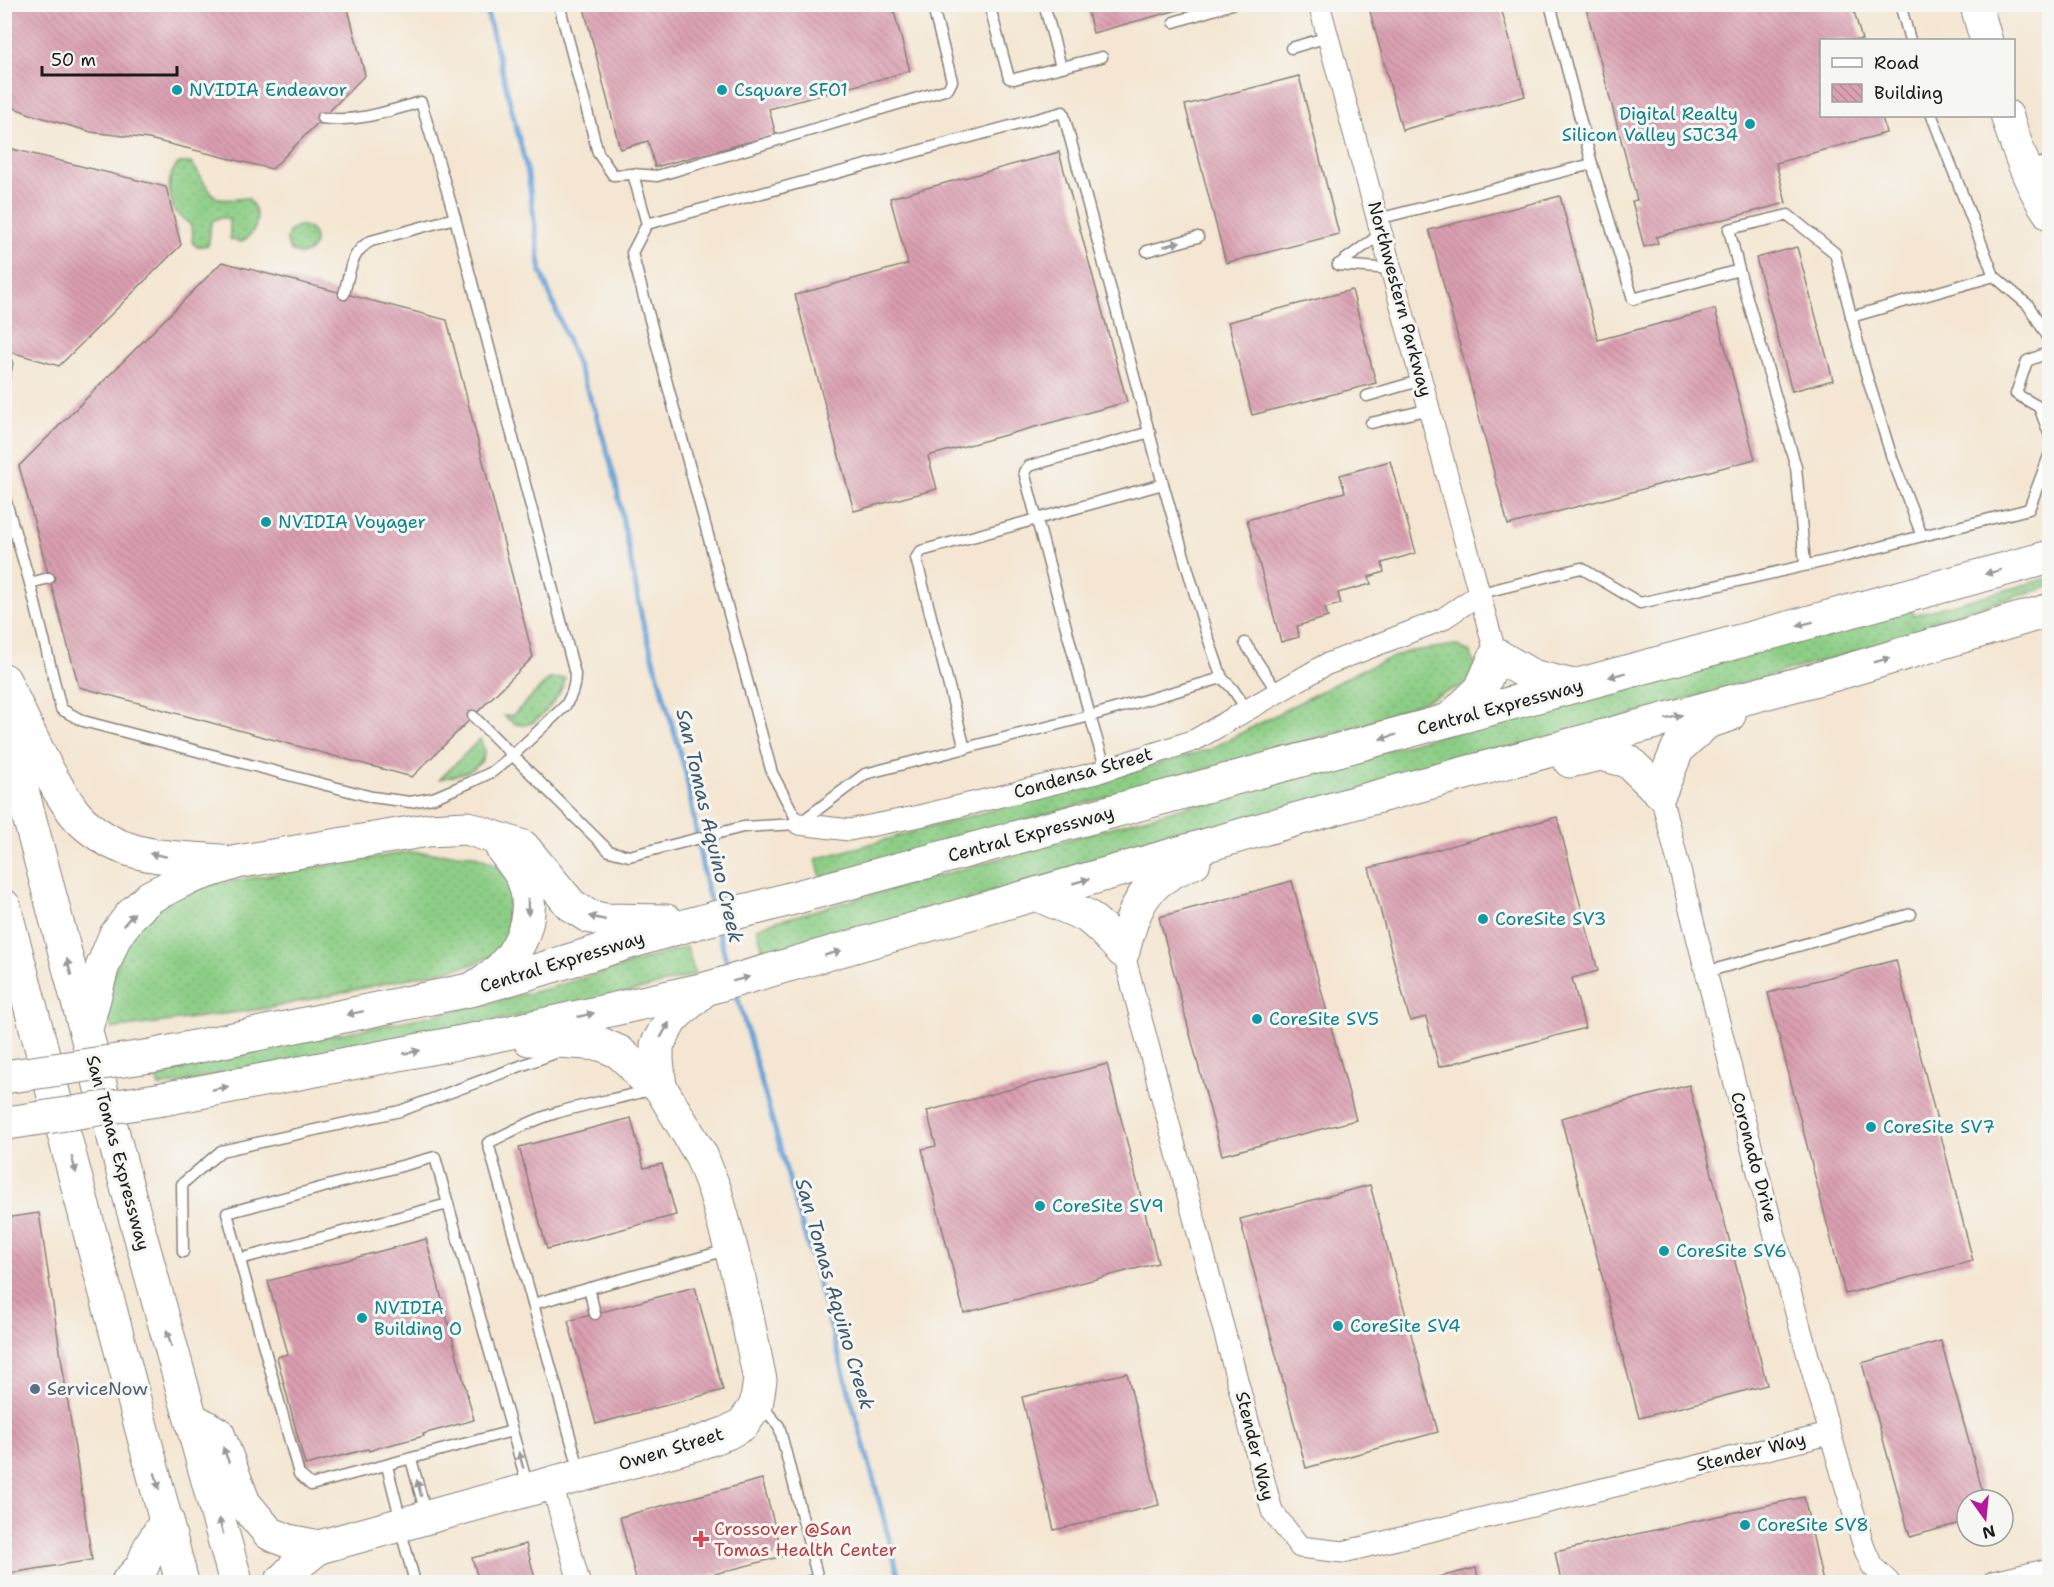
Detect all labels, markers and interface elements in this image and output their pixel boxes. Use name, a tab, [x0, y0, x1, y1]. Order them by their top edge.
scale bar	[42, 39, 177, 77]
legend	[1820, 39, 2015, 117]
text: 50 m	[51, 48, 96, 72]
text: Road	[1874, 51, 1919, 75]
place label: NVIDIA Endeavor	[189, 78, 347, 102]
place label: Csquare SFO1	[734, 78, 848, 102]
text: Building	[1874, 81, 1943, 105]
marker: NVIDIA Endeavor	[170, 83, 184, 97]
marker: Csquare SFO1	[715, 83, 729, 97]
place label: Digital Realty Silicon Valley SJC34	[1562, 102, 1738, 147]
marker: Digital Realty Silicon Valley SJC34	[1743, 117, 1757, 131]
street label: Northwestern Parkway	[1362, 198, 1438, 400]
one-way arrow	[1163, 239, 1181, 248]
place label: NVIDIA Voyager	[278, 510, 426, 534]
marker: NVIDIA Voyager	[259, 515, 273, 529]
one-way arrow	[1984, 568, 2002, 578]
one-way arrow	[1796, 620, 1814, 629]
one-way arrow	[1873, 655, 1891, 664]
one-way arrow	[1608, 671, 1626, 680]
street label: Central Expressway	[1414, 673, 1586, 741]
water label: San Tomas Aquino Creek	[670, 706, 750, 946]
one-way arrow	[1665, 712, 1683, 721]
one-way arrow	[1379, 733, 1397, 743]
street label: Condensa Street	[1011, 742, 1155, 804]
street label: Central Expressway	[945, 800, 1117, 868]
one-way arrow	[148, 851, 167, 860]
one-way arrow	[1072, 876, 1090, 885]
one-way arrow	[523, 897, 533, 916]
place label: CoreSite SV3	[1495, 907, 1606, 931]
one-way arrow	[122, 912, 135, 927]
one-way arrow	[588, 912, 607, 922]
marker: CoreSite SV3	[1476, 912, 1490, 926]
street label: Central Expressway	[477, 926, 647, 998]
one-way arrow	[824, 948, 842, 957]
one-way arrow	[64, 958, 73, 976]
one-way arrow	[732, 974, 750, 983]
place label: CoreSite SV5	[1269, 1007, 1379, 1031]
one-way arrow	[346, 1009, 364, 1019]
one-way arrow	[577, 1010, 596, 1020]
marker: CoreSite SV5	[1250, 1012, 1264, 1026]
one-way arrow	[660, 1021, 670, 1038]
one-way arrow	[403, 1047, 422, 1056]
street label: San Tomas Expressway	[80, 1053, 156, 1253]
one-way arrow	[211, 1083, 230, 1092]
street label: Coronado Drive	[1725, 1089, 1783, 1225]
place label: CoreSite SV7	[1883, 1115, 1995, 1139]
marker: CoreSite SV7	[1864, 1120, 1878, 1134]
one-way arrow	[69, 1156, 79, 1174]
water label: San Tomas Aquino Creek	[789, 1175, 881, 1413]
place label: CoreSite SV9	[1052, 1194, 1164, 1218]
marker: CoreSite SV9	[1033, 1199, 1047, 1213]
place label: CoreSite SV6	[1676, 1239, 1787, 1263]
marker: CoreSite SV6	[1657, 1244, 1671, 1258]
place label: NVIDIA Building O	[374, 1296, 462, 1341]
marker: NVIDIA Building O	[355, 1311, 369, 1325]
place label: CoreSite SV4	[1350, 1314, 1461, 1338]
marker: CoreSite SV4	[1331, 1319, 1345, 1333]
one-way arrow	[164, 1329, 173, 1347]
place label: ServiceNow	[47, 1377, 148, 1401]
marker: ServiceNow	[28, 1382, 42, 1396]
street label: Stender Way	[1230, 1389, 1280, 1503]
street label: Owen Street	[616, 1422, 727, 1476]
street label: Stender Way	[1694, 1427, 1808, 1477]
one-way arrow	[220, 1446, 230, 1464]
one-way arrow	[516, 1451, 525, 1469]
one-way arrow	[152, 1472, 162, 1490]
one-way arrow	[414, 1479, 423, 1497]
north arrow	[1955, 1488, 2015, 1548]
place label: CoreSite SV8	[1757, 1513, 1869, 1537]
one-way arrow	[216, 1517, 225, 1535]
place label: Crossover @San Tomas Health Center	[714, 1517, 897, 1562]
marker: CoreSite SV8	[1738, 1518, 1752, 1532]
text: N	[1980, 1520, 1998, 1544]
marker: Crossover @San Tomas Health Center	[692, 1530, 710, 1548]

